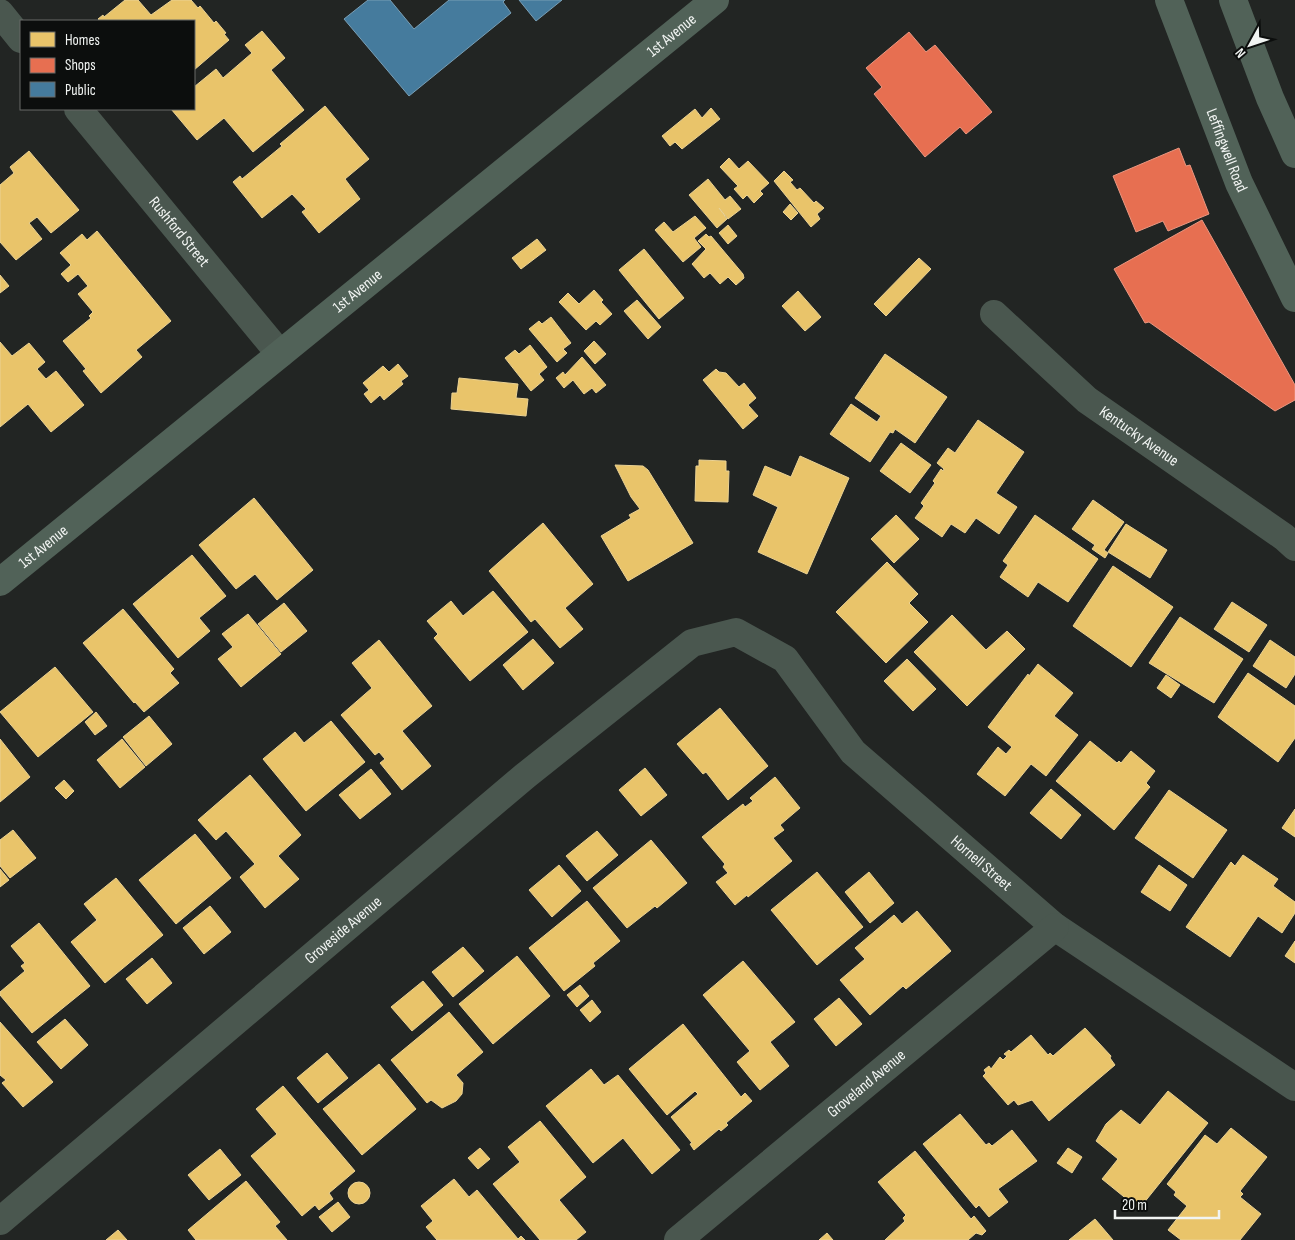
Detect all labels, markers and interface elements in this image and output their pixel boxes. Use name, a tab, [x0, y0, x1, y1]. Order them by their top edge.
street label: 1st Avenue	[643, 10, 700, 61]
legend	[20, 20, 195, 110]
north arrow	[1225, 20, 1275, 70]
text: Homes	[65, 31, 100, 50]
text: N	[1232, 45, 1249, 61]
text: Shops	[65, 56, 96, 75]
text: Public	[65, 81, 96, 100]
street label: Leffingwell Road	[1202, 106, 1252, 195]
street label: Rushford Street	[145, 193, 214, 271]
street label: 1st Avenue	[329, 265, 386, 317]
street label: Kentucky Avenue	[1096, 402, 1182, 470]
street label: 1st Avenue	[15, 521, 72, 572]
street label: Hornell Street	[947, 831, 1016, 895]
street label: Groveside Avenue	[301, 892, 386, 968]
street label: Groveland Avenue	[824, 1046, 909, 1121]
scale bar	[1115, 1188, 1219, 1220]
text: 20 m	[1122, 1196, 1147, 1215]

